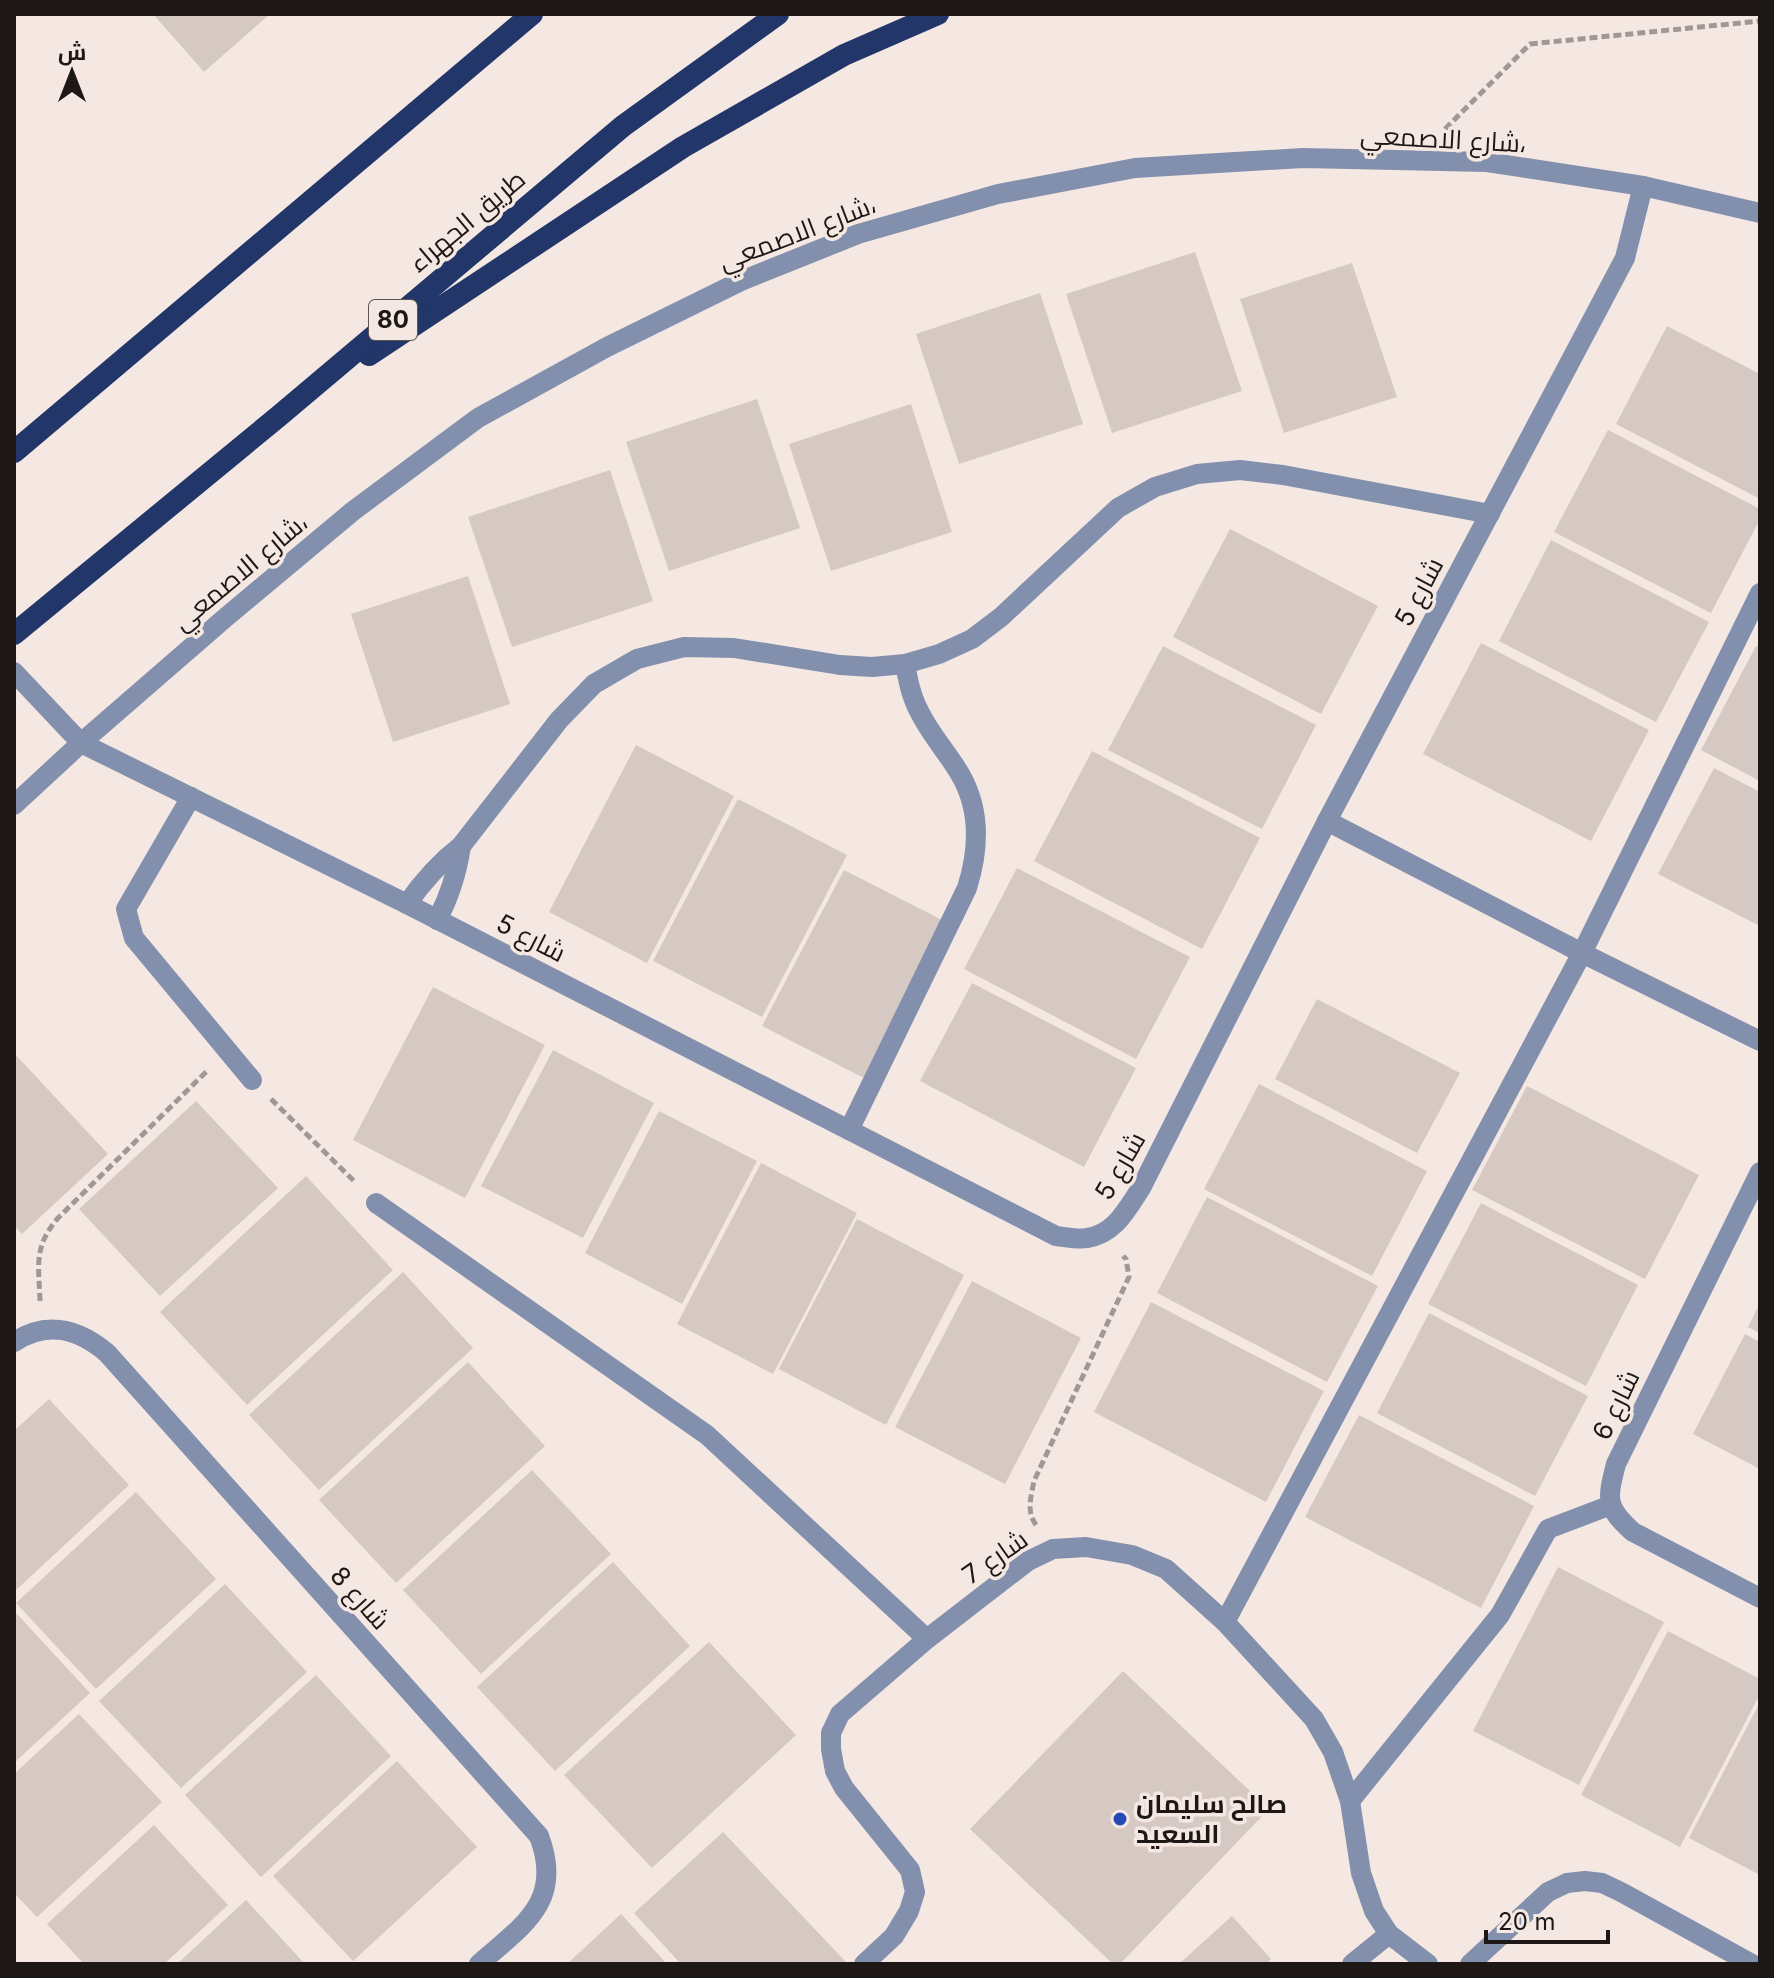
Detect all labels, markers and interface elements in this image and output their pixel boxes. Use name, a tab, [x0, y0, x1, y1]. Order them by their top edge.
north arrow	[32, 32, 112, 112]
text: ش	[58, 39, 86, 66]
street label: شارع الاصمعي،	[1359, 119, 1527, 164]
street label: طريق الجهراء	[402, 163, 532, 279]
street label: شارع الاصمعي،	[714, 188, 882, 282]
road number: 80	[369, 300, 417, 340]
street label: شارع الاصمعي،	[166, 507, 317, 641]
street label: شارع 5	[1388, 552, 1451, 632]
street label: شارع 5	[491, 907, 571, 970]
street label: شارع 5	[1088, 1126, 1153, 1206]
street label: شارع 6	[1585, 1365, 1647, 1446]
street label: شارع 7	[956, 1523, 1034, 1592]
street label: شارع 8	[323, 1560, 397, 1637]
place label: صالح سليمان السعيد	[1136, 1788, 1287, 1849]
marker: صالح سليمان السعيد	[1111, 1810, 1129, 1828]
scale bar	[1486, 1894, 1608, 1944]
text: 20 m	[1498, 1907, 1556, 1936]

